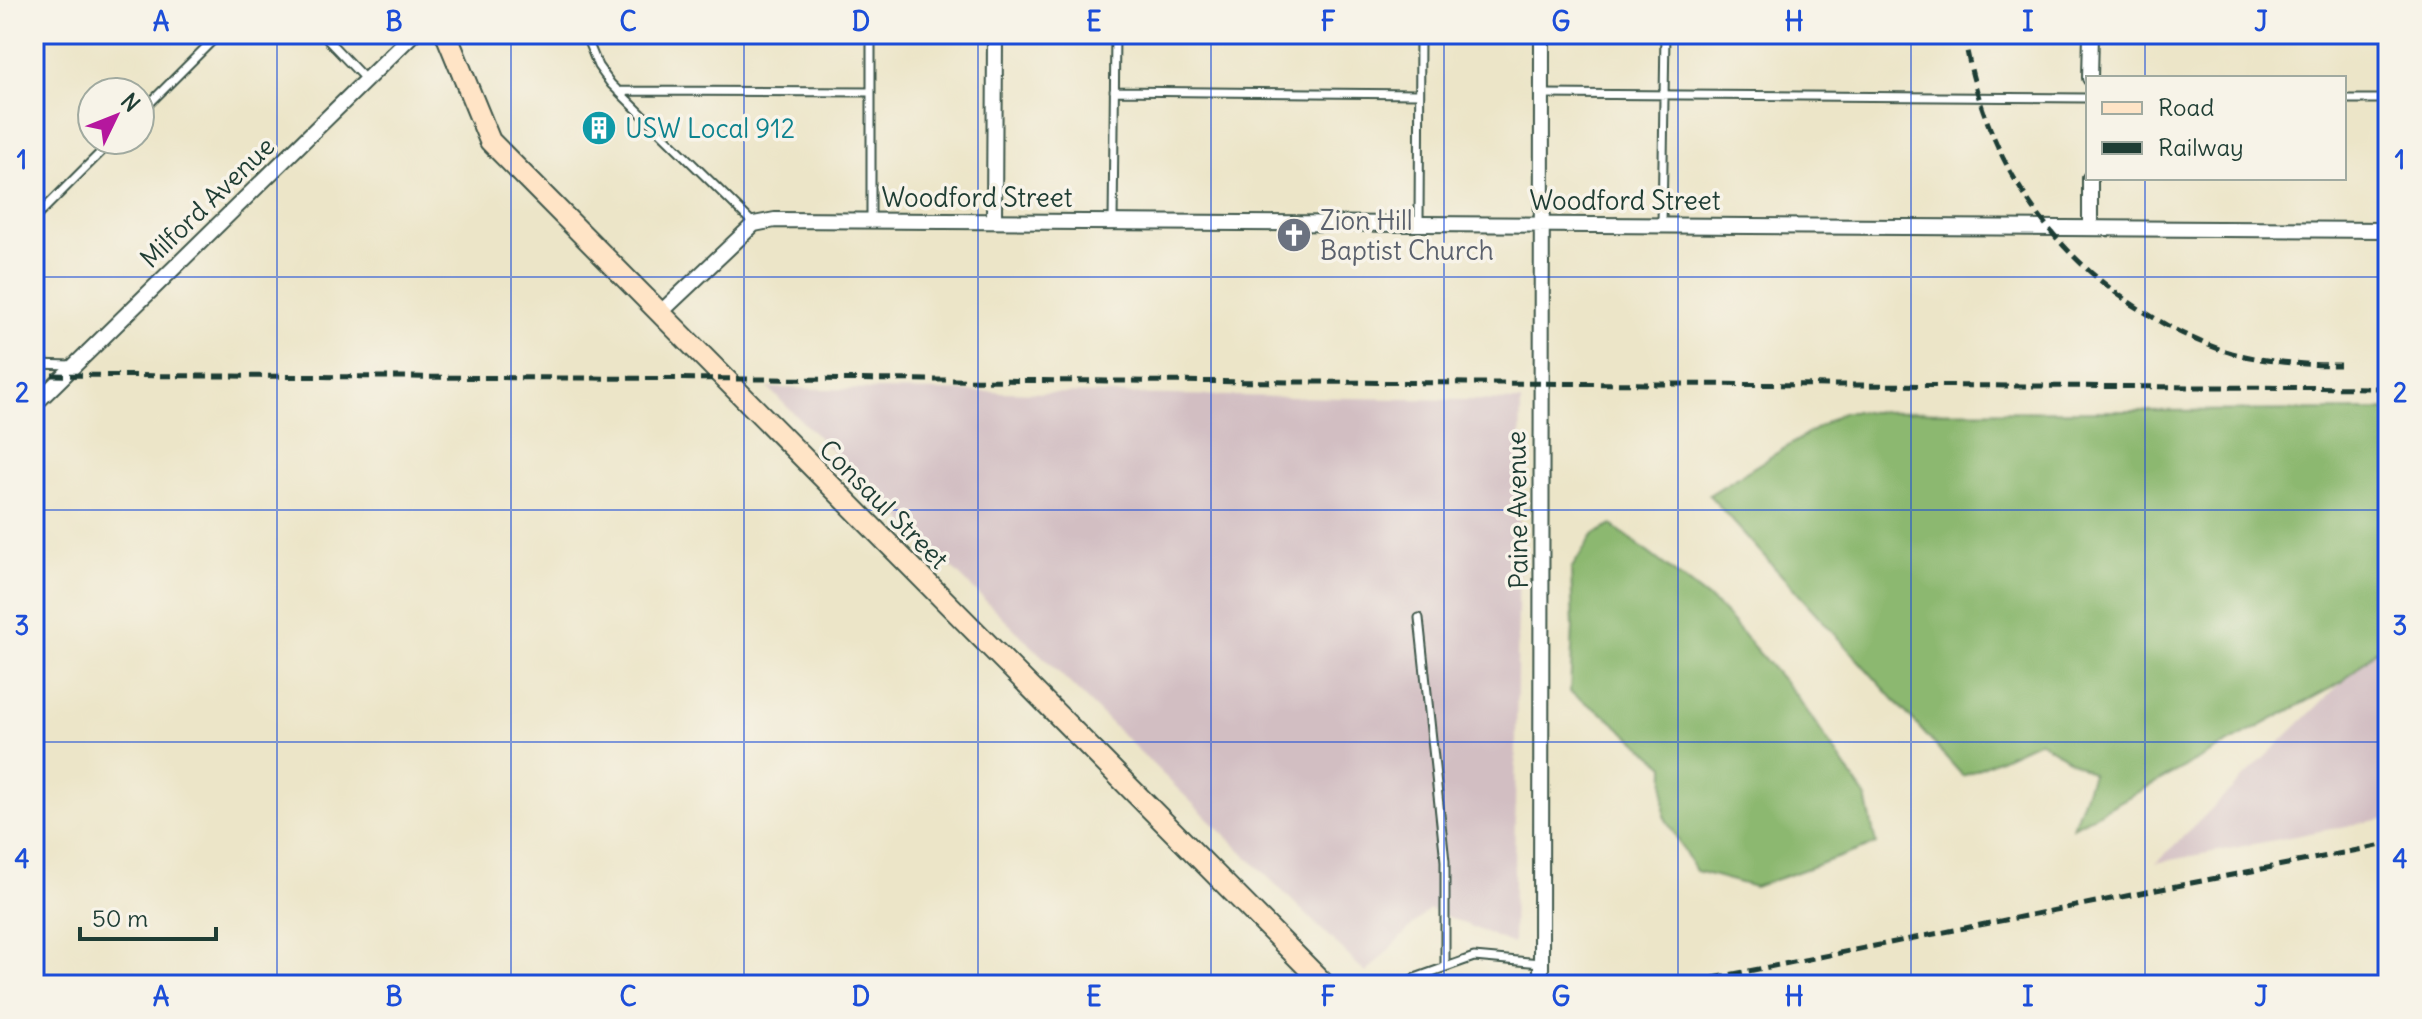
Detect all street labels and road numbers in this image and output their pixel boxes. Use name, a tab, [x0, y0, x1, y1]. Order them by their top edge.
street label: Milford Avenue	[133, 130, 281, 274]
street label: Woodford Street	[881, 181, 1073, 214]
street label: Woodford Street	[1529, 184, 1721, 217]
street label: Paine Avenue	[1499, 431, 1535, 589]
street label: Consaul Street	[812, 432, 956, 576]

